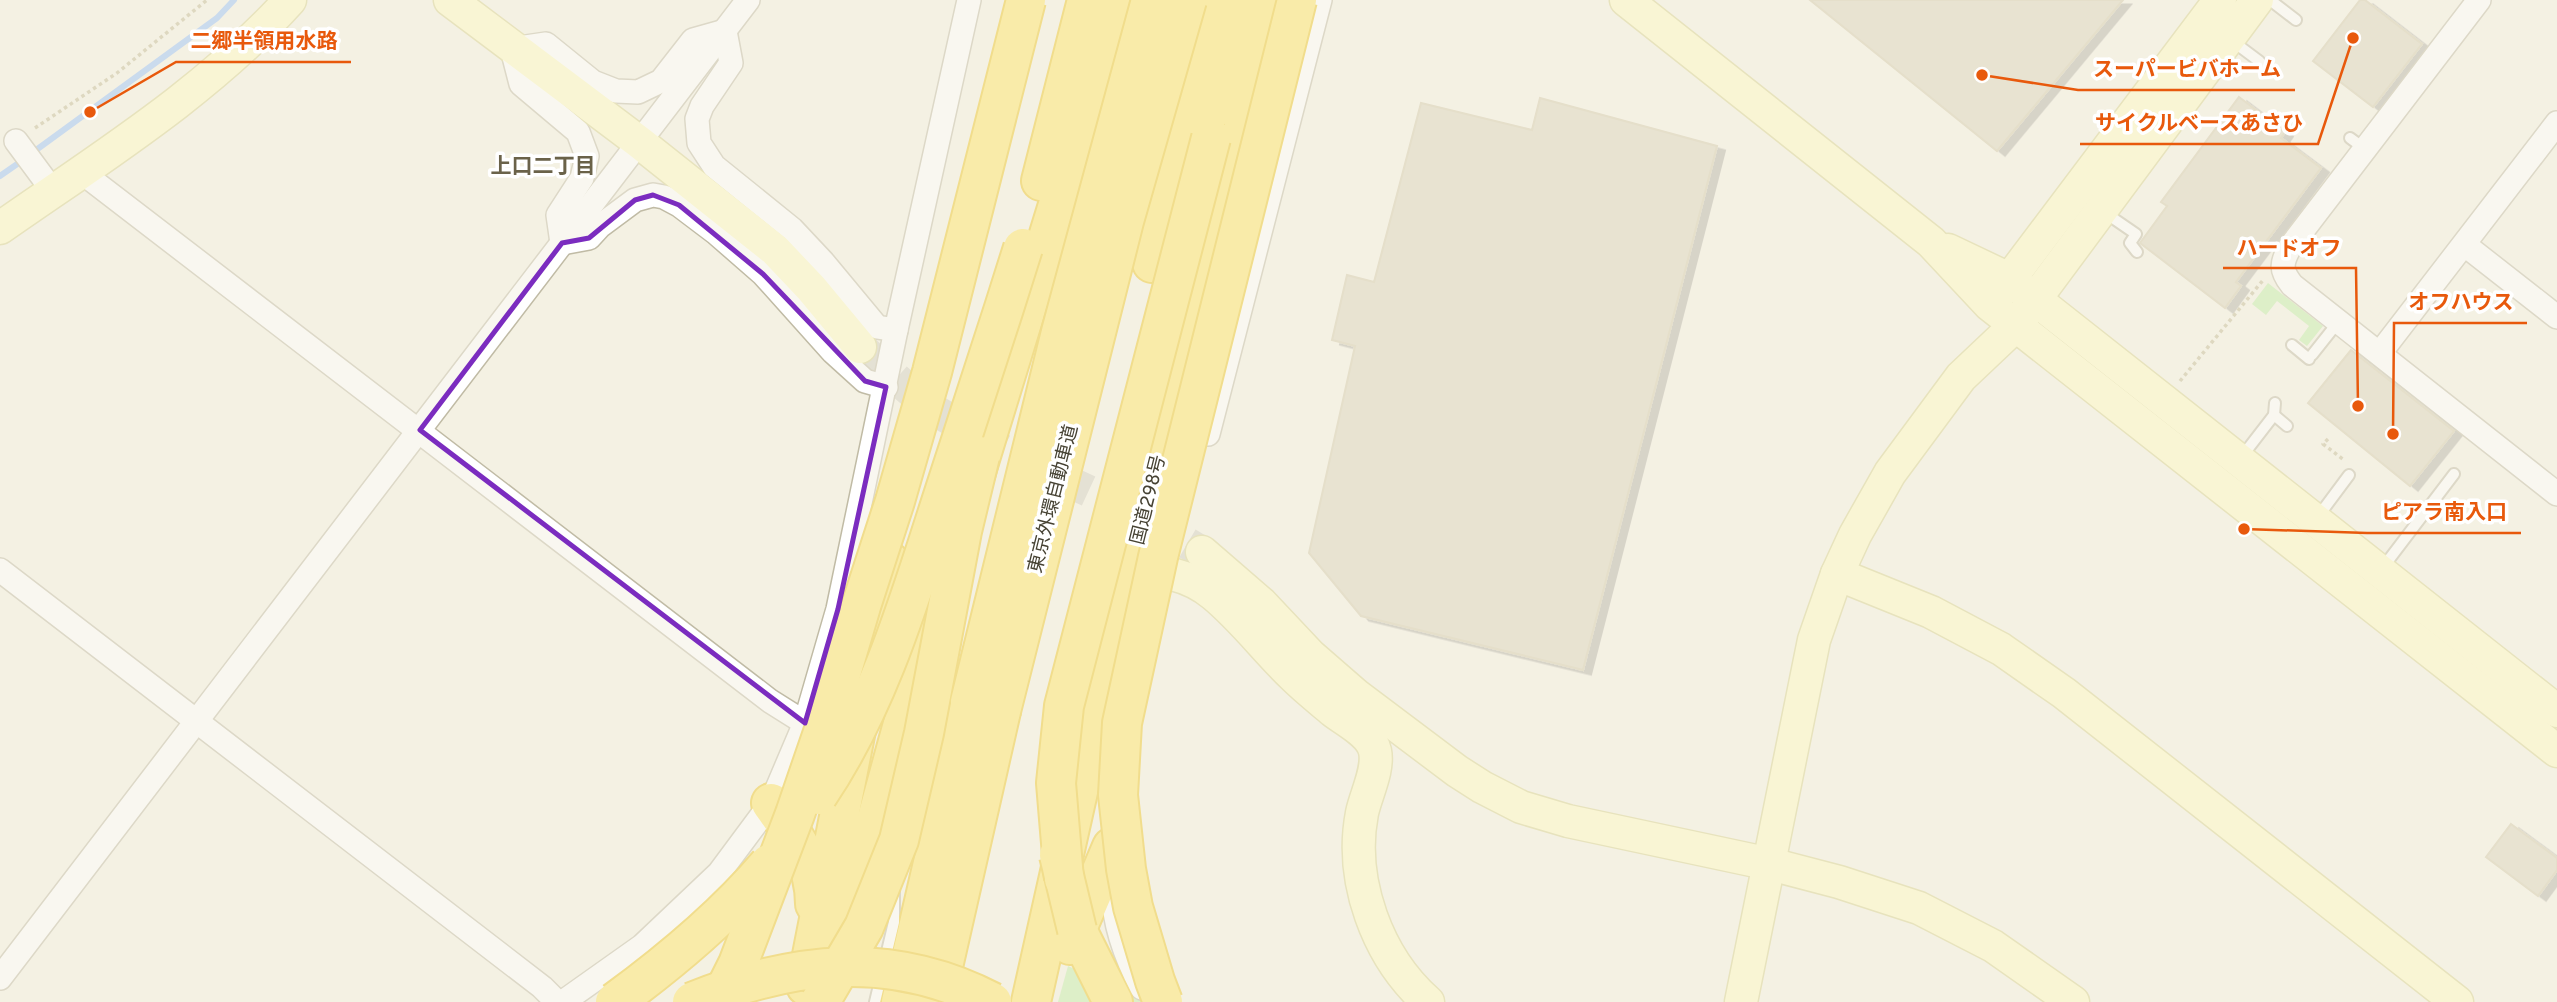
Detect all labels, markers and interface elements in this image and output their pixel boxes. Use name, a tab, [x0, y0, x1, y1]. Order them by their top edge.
callout: 二郷半領用水路	[176, 20, 351, 62]
text: 二郷半領用水路	[191, 29, 338, 56]
callout: スーパービバホーム	[2078, 48, 2295, 90]
text: スーパービバホーム	[2093, 57, 2281, 84]
callout: サイクルベースあさひ	[2080, 102, 2318, 144]
text: サイクルベースあさひ	[2095, 111, 2303, 138]
district label: 上口二丁目	[491, 154, 596, 181]
callout: ハードオフ	[2223, 226, 2356, 268]
text: ハードオフ	[2237, 236, 2342, 263]
callout: オフハウス	[2394, 281, 2527, 323]
text: オフハウス	[2409, 290, 2514, 317]
street label: 東京外環自動車道	[1024, 422, 1084, 576]
street label: 国道298号	[1126, 453, 1172, 547]
callout: ピアラ南入口	[2367, 491, 2521, 533]
text: ピアラ南入口	[2381, 500, 2507, 527]

